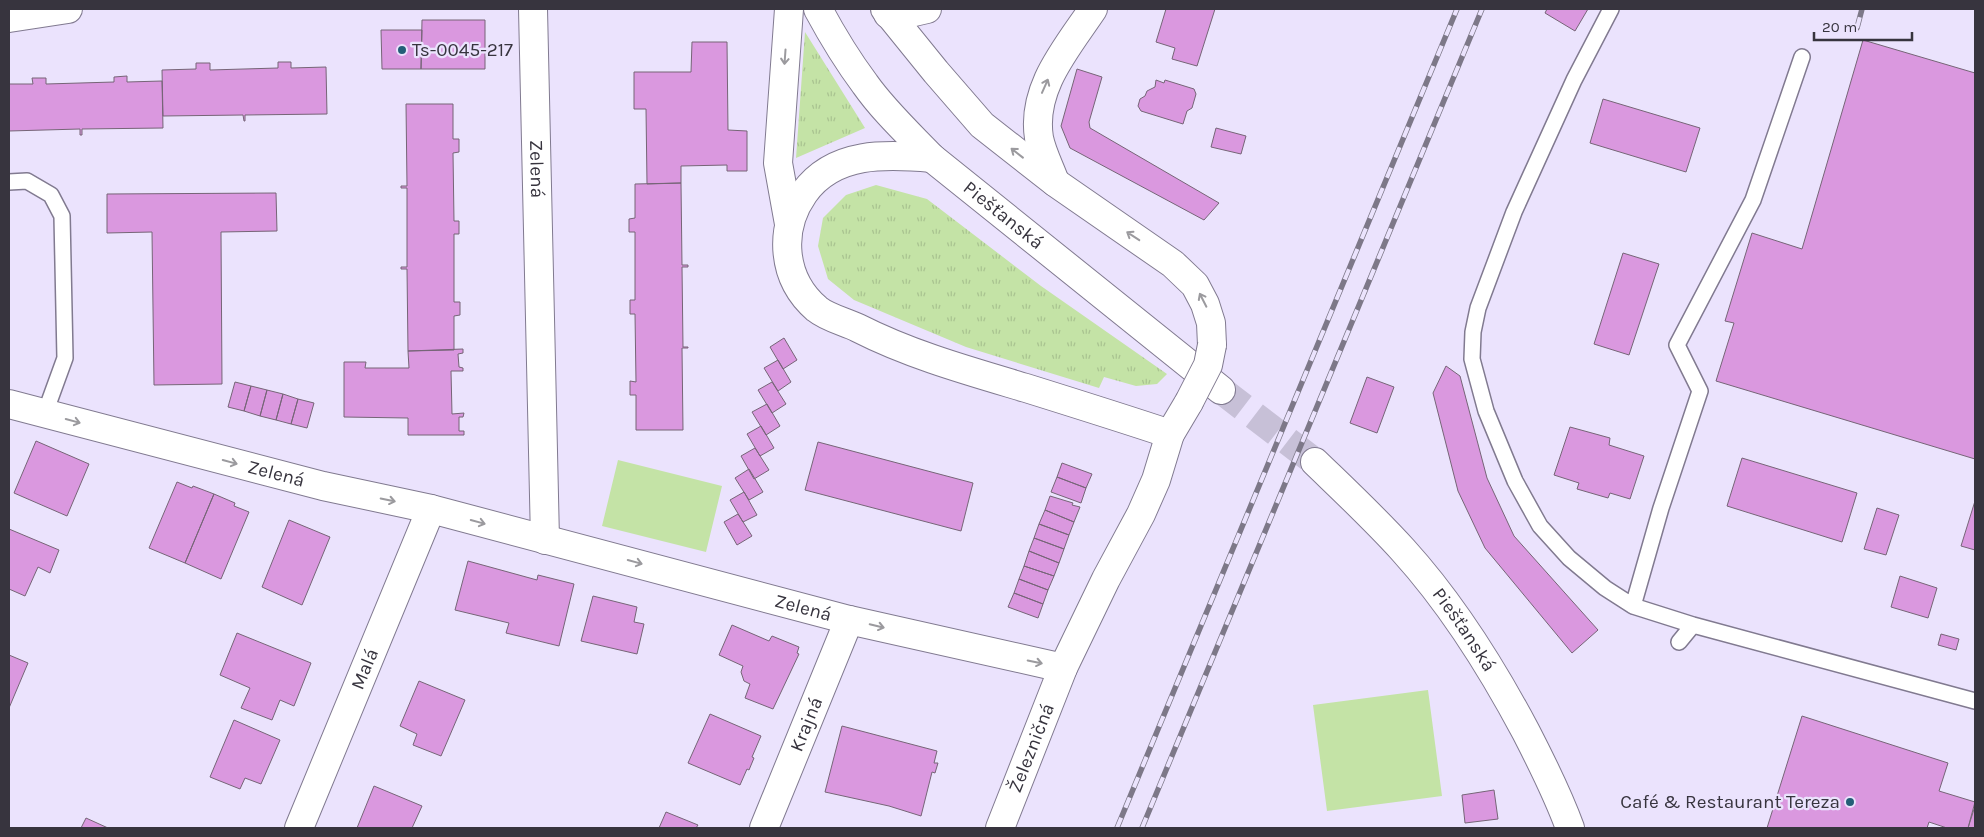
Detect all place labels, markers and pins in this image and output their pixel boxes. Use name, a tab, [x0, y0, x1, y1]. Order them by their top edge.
place label: Ts-0045-217	[412, 39, 513, 61]
marker: Ts-0045-217	[396, 44, 408, 56]
place label: Café & Restaurant Tereza	[1620, 791, 1840, 813]
marker: Café & Restaurant Tereza	[1844, 796, 1856, 808]

